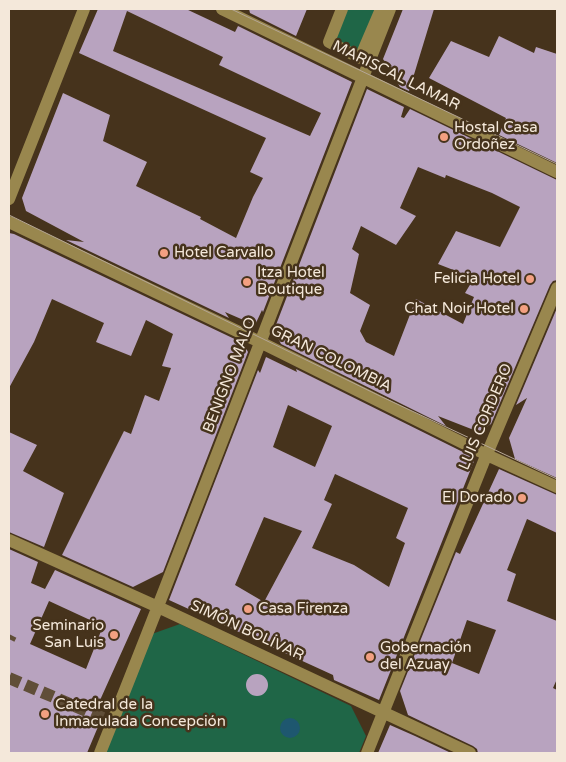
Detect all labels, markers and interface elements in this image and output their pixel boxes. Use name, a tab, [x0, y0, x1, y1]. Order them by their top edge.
street label: MARISCAL LAMAR	[329, 37, 463, 115]
place label: Hostal Casa Ordoñez	[454, 119, 538, 154]
marker: Hostal Casa Ordoñez	[438, 131, 450, 143]
place label: Hotel Carvallo	[174, 244, 273, 262]
marker: Hotel Carvallo	[158, 247, 170, 259]
place label: Itza Hotel Boutique	[257, 264, 325, 299]
place label: Felicia Hotel	[433, 270, 520, 288]
marker: Felicia Hotel	[524, 273, 536, 285]
marker: Itza Hotel Boutique	[241, 276, 253, 288]
place label: Chat Noir Hotel	[404, 300, 514, 318]
marker: Chat Noir Hotel	[518, 303, 530, 315]
street label: BENIGNO MALO	[200, 315, 260, 435]
street label: GRAN COLOMBIA	[267, 322, 395, 396]
street label: LUIS CORDERO	[455, 361, 517, 473]
place label: El Dorado	[442, 489, 512, 507]
marker: El Dorado	[516, 492, 528, 504]
street label: SIMÓN BOLÍVAR	[187, 597, 307, 665]
place label: Casa Firenza	[258, 600, 348, 618]
marker: Casa Firenza	[242, 603, 254, 615]
place label: Seminario San Luis	[33, 617, 104, 652]
marker: Seminario San Luis	[108, 629, 120, 641]
place label: Gobernación del Azuay	[380, 639, 472, 674]
marker: Gobernación del Azuay	[364, 651, 376, 663]
place label: Catedral de la Inmaculada Concepción	[55, 696, 226, 731]
marker: Catedral de la Inmaculada Concepción	[39, 708, 51, 720]

